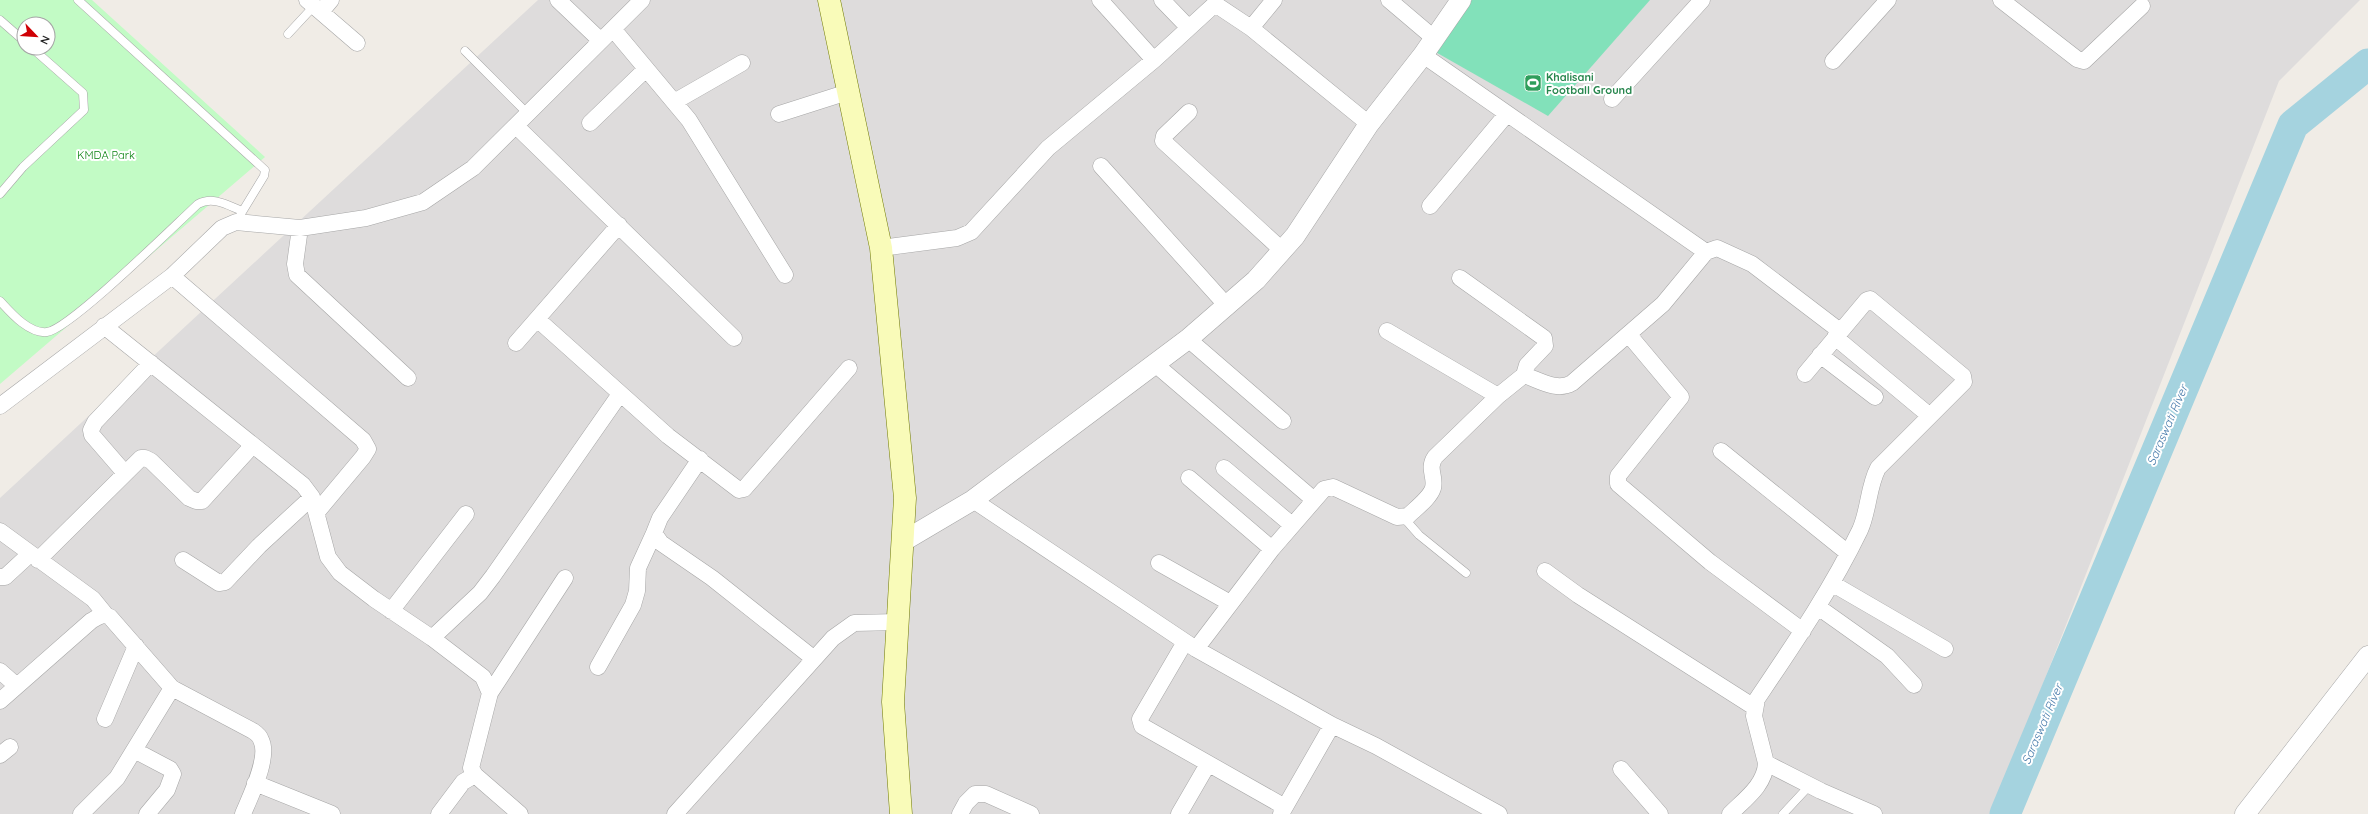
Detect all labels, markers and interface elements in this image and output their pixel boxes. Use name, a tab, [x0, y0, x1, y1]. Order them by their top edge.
north arrow	[16, 16, 56, 56]
text: N	[37, 34, 53, 47]
place label: Khalisani Football Ground	[1546, 70, 1632, 97]
sports icon: Khalisani Football Ground	[1523, 73, 1543, 93]
park label: KMDA Park	[77, 148, 135, 162]
water label: Saraswati River	[2143, 381, 2191, 467]
water label: Saraswati River	[2018, 680, 2066, 766]

